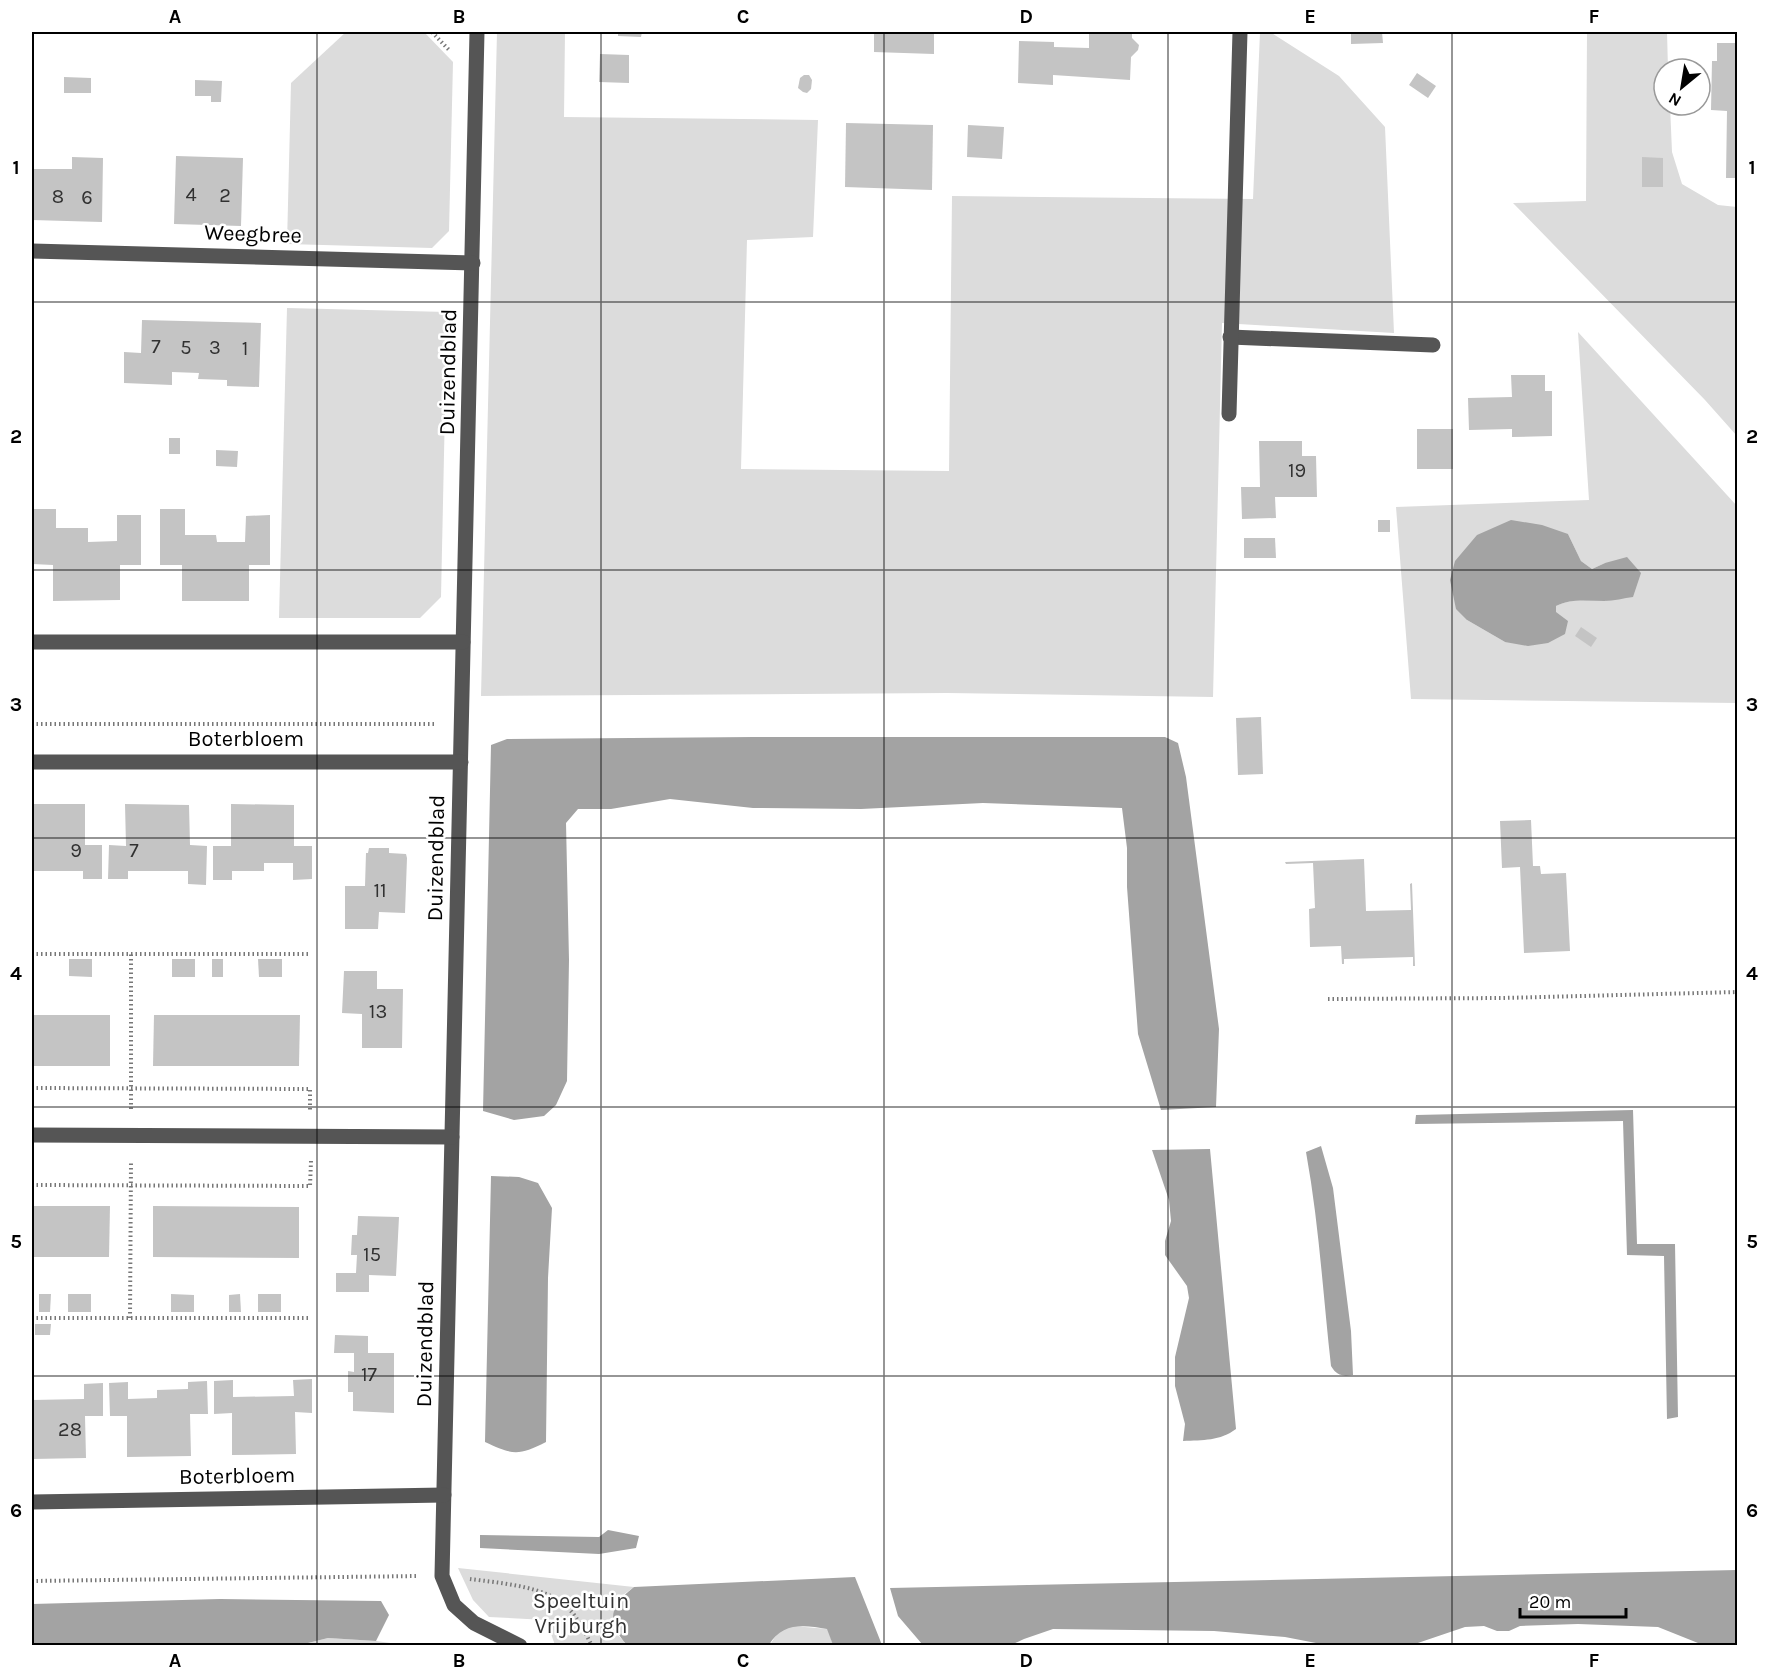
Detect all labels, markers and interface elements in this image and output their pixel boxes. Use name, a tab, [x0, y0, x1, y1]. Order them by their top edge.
text: A	[169, 5, 182, 28]
text: B	[453, 5, 465, 28]
text: C	[737, 5, 749, 28]
text: D	[1019, 5, 1033, 28]
text: E	[1304, 5, 1316, 28]
text: F	[1589, 5, 1600, 28]
north arrow	[1652, 57, 1712, 117]
text: N	[1665, 88, 1684, 111]
text: 1	[12, 156, 20, 179]
text: 1	[1748, 156, 1756, 179]
house number: 4	[185, 183, 197, 206]
house number: 2	[219, 184, 231, 207]
house number: 8	[52, 185, 64, 208]
house number: 6	[81, 186, 93, 209]
street label: Weegbree	[204, 219, 302, 249]
street label: Duizendblad	[434, 308, 462, 436]
house number: 7	[151, 335, 161, 358]
house number: 5	[180, 336, 192, 359]
house number: 3	[209, 336, 221, 359]
house number: 1	[242, 337, 248, 360]
text: 2	[10, 425, 22, 448]
text: 2	[1746, 425, 1758, 448]
house number: 19	[1288, 459, 1306, 482]
text: 3	[10, 693, 22, 716]
text: 3	[1746, 693, 1758, 716]
street label: Boterbloem	[188, 726, 304, 752]
street label: Duizendblad	[422, 794, 450, 922]
house number: 9	[70, 839, 82, 862]
house number: 7	[129, 839, 139, 862]
house number: 11	[373, 879, 387, 902]
text: 4	[10, 962, 22, 985]
text: 4	[1746, 962, 1758, 985]
house number: 13	[369, 1000, 387, 1023]
text: 5	[10, 1230, 22, 1253]
text: 5	[1746, 1230, 1758, 1253]
house number: 15	[363, 1243, 381, 1266]
street label: Duizendblad	[411, 1280, 439, 1408]
house number: 17	[361, 1363, 378, 1386]
house number: 28	[58, 1418, 82, 1441]
street label: Boterbloem	[179, 1462, 295, 1490]
text: 6	[10, 1499, 22, 1522]
text: 6	[1746, 1499, 1758, 1522]
scale bar	[1520, 1581, 1626, 1619]
park label: Speeltuin Vrijburgh	[533, 1588, 629, 1639]
text: 20 m	[1529, 1591, 1571, 1613]
text: A	[169, 1649, 182, 1672]
text: B	[453, 1649, 465, 1672]
text: C	[737, 1649, 749, 1672]
text: D	[1019, 1649, 1033, 1672]
text: E	[1304, 1649, 1316, 1672]
text: F	[1589, 1649, 1600, 1672]

